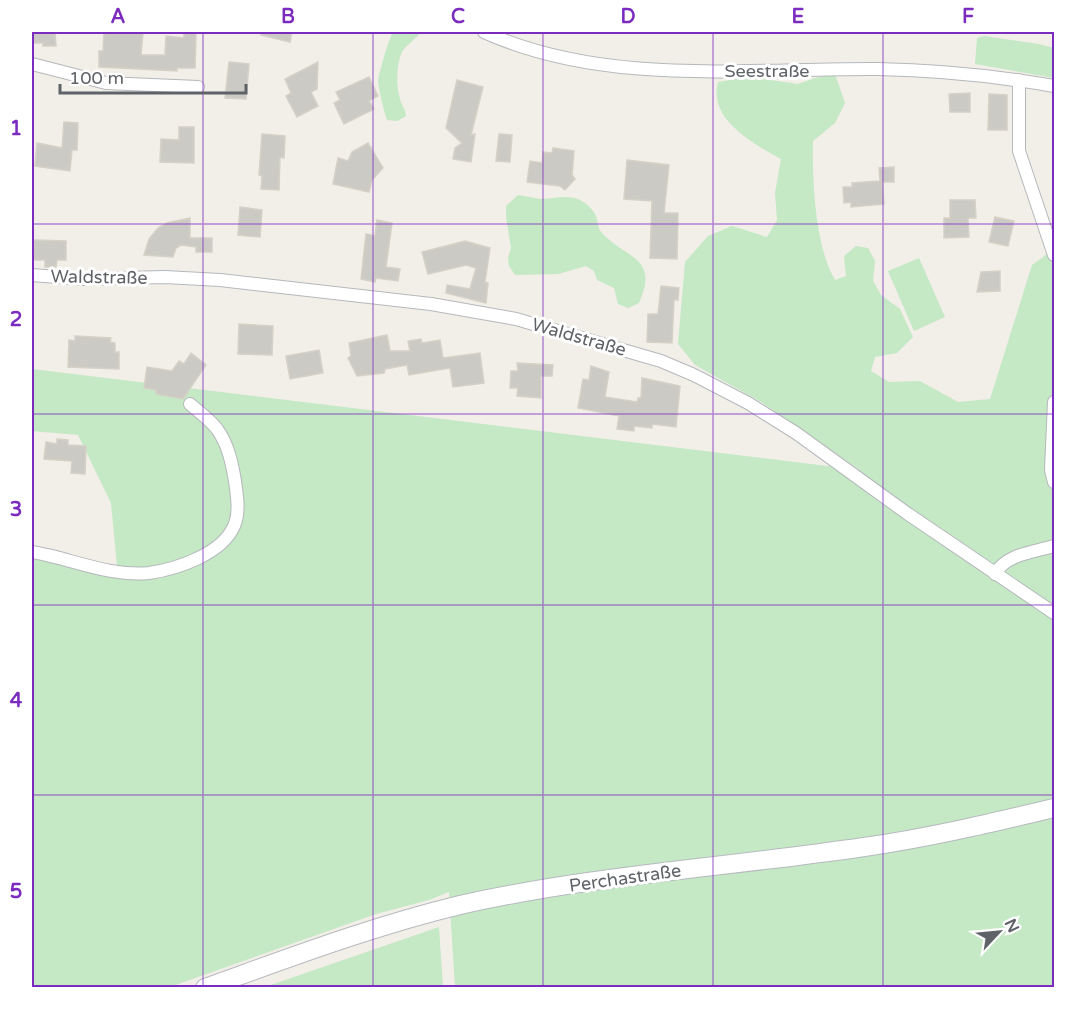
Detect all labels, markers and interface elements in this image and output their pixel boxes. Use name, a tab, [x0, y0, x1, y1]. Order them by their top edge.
text: A	[111, 5, 126, 29]
text: B	[281, 5, 295, 29]
text: C	[451, 5, 465, 29]
text: D	[620, 5, 636, 29]
text: E	[792, 5, 805, 29]
text: F	[962, 5, 974, 29]
scale bar	[60, 57, 246, 95]
street label: Seestraße	[724, 60, 810, 82]
text: 100 m	[69, 67, 124, 89]
text: 1	[10, 117, 22, 141]
street label: Waldstraße	[50, 265, 148, 289]
text: 2	[10, 308, 22, 332]
street label: Waldstraße	[529, 313, 629, 361]
text: 3	[10, 498, 22, 522]
text: 4	[10, 689, 23, 713]
street label: Perchastraße	[568, 859, 682, 897]
text: 5	[10, 880, 22, 904]
north arrow	[969, 902, 1029, 962]
text: N	[1000, 916, 1023, 936]

